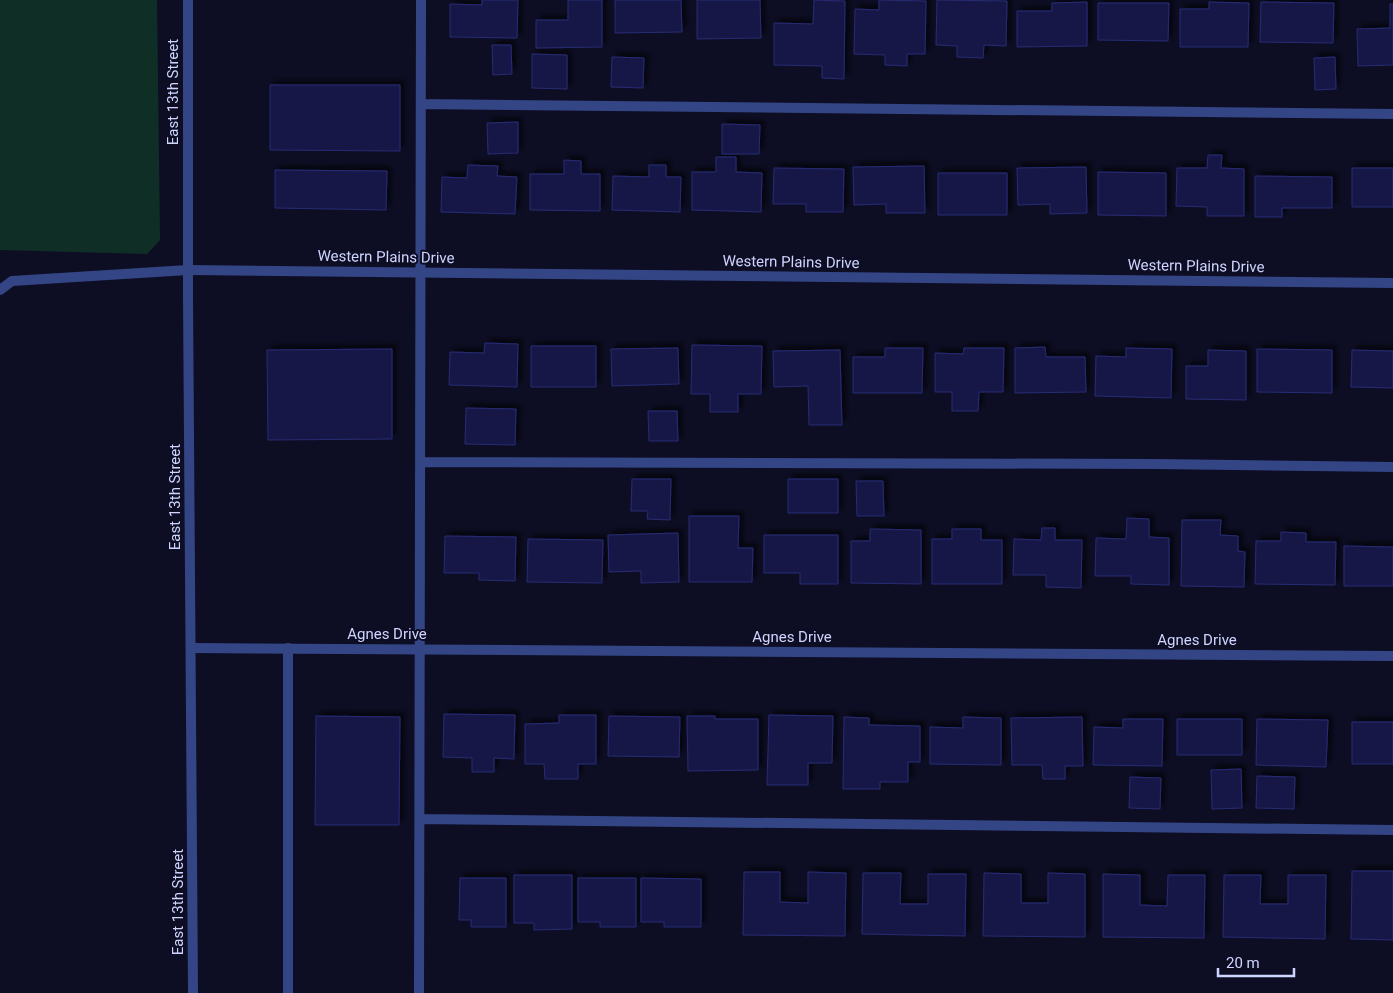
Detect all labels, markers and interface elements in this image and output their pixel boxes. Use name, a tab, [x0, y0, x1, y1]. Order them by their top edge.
street label: East 13th Street	[164, 39, 182, 145]
street label: Western Plains Drive	[317, 247, 455, 267]
street label: Western Plains Drive	[722, 252, 860, 272]
street label: Western Plains Drive	[1127, 256, 1265, 276]
street label: East 13th Street	[166, 444, 184, 550]
street label: Agnes Drive	[347, 625, 427, 643]
street label: Agnes Drive	[752, 628, 832, 646]
street label: Agnes Drive	[1157, 631, 1237, 649]
street label: East 13th Street	[169, 849, 187, 955]
scale bar	[1218, 946, 1294, 978]
text: 20 m	[1226, 954, 1260, 972]

